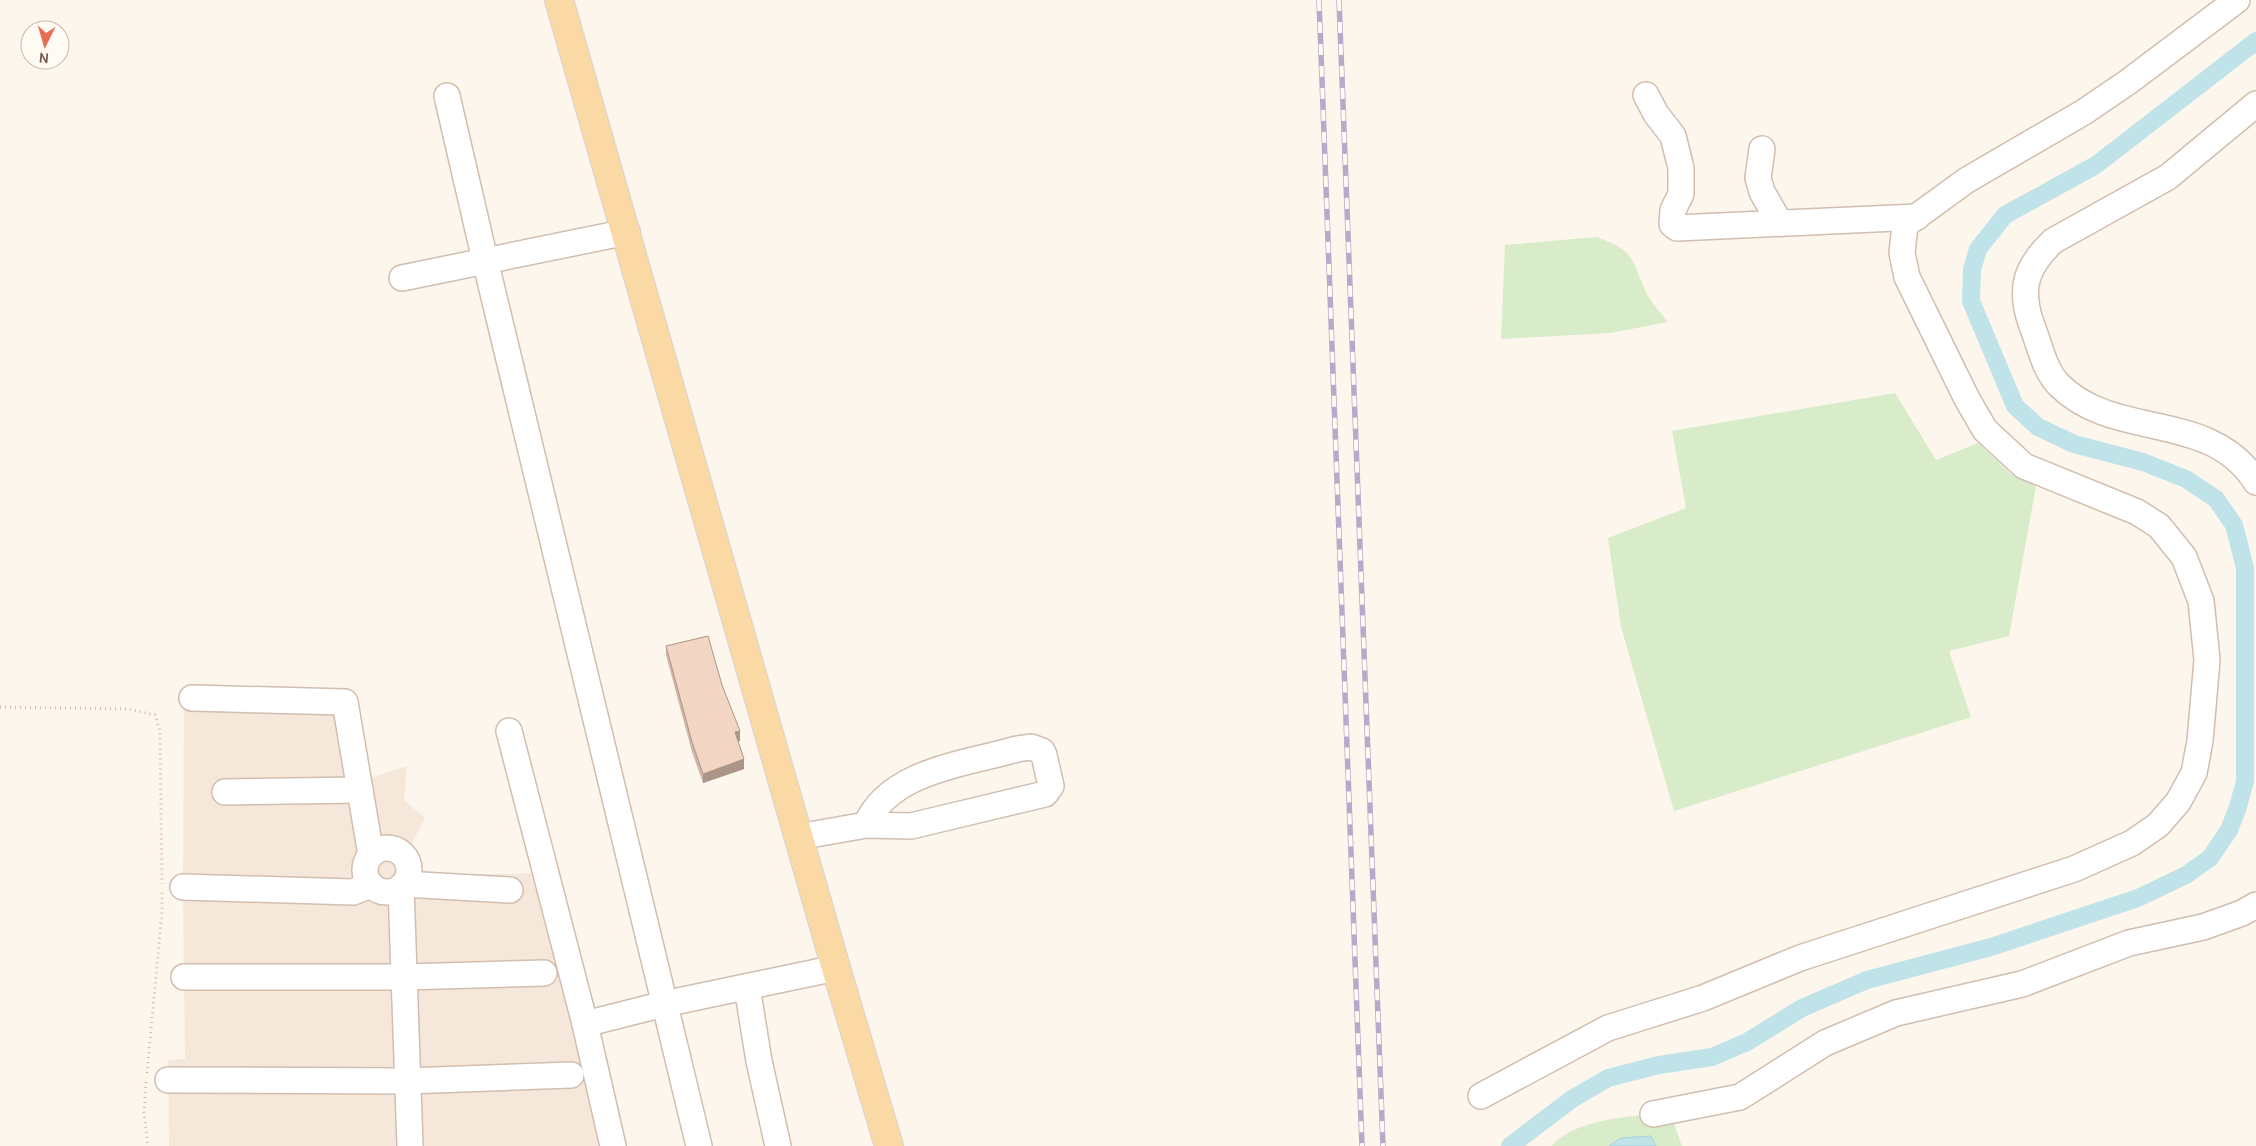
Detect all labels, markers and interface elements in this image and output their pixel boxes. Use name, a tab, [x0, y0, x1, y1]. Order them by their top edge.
north arrow	[20, 20, 70, 70]
text: N	[38, 49, 50, 67]

